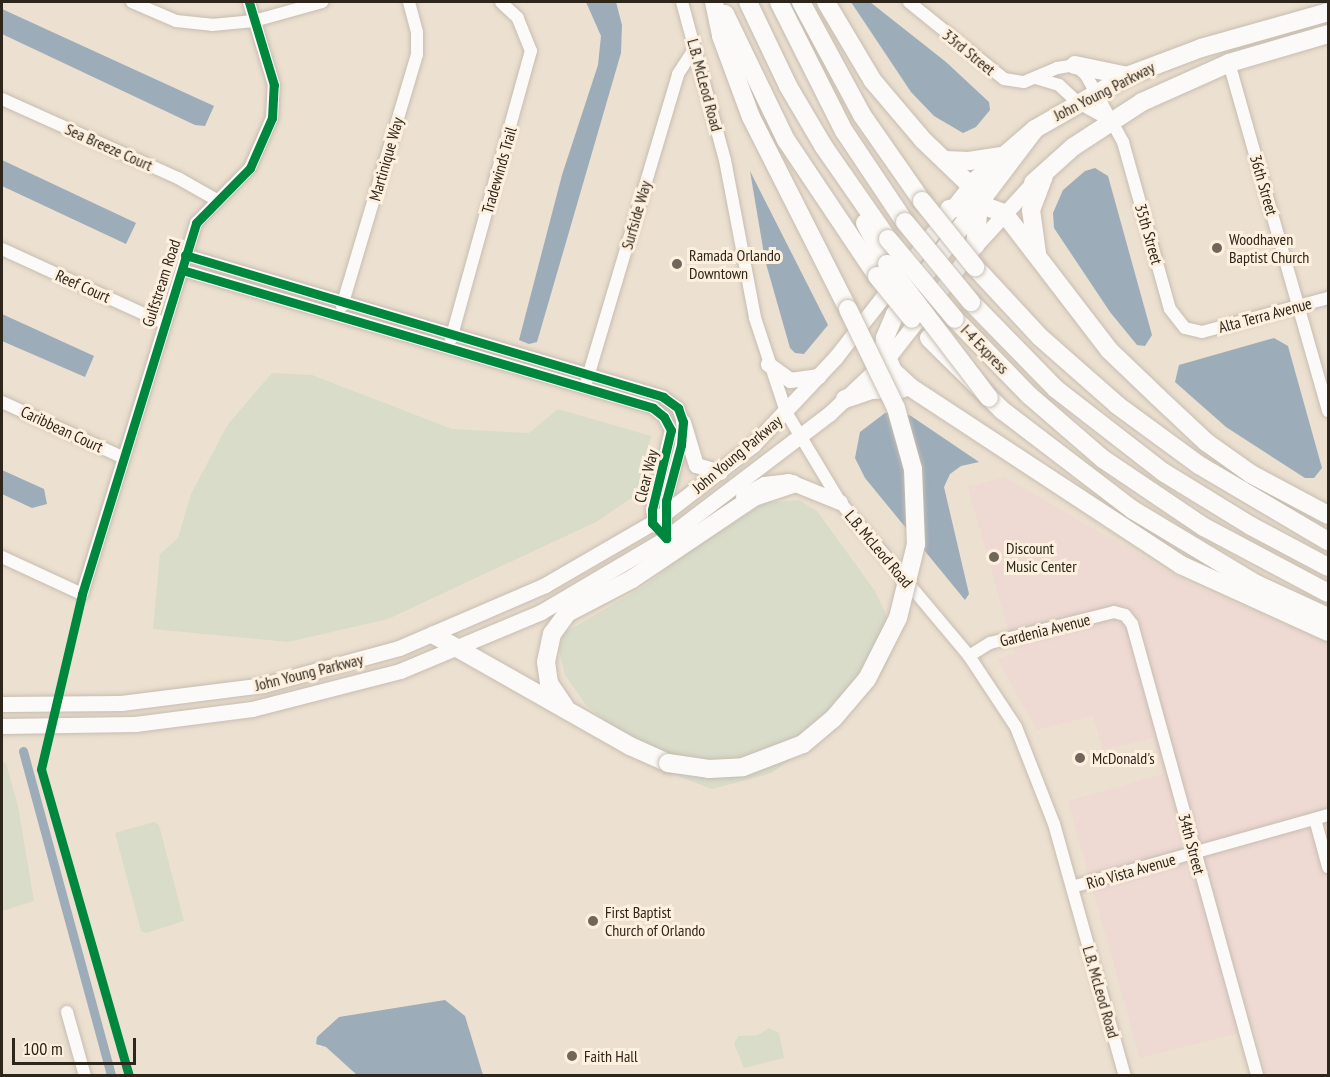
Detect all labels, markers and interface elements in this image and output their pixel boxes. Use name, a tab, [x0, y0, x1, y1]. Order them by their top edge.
street label: 33rd Street	[939, 25, 999, 79]
street label: L.B. McLeod Road	[683, 36, 727, 134]
street label: John Young Parkway	[1050, 57, 1158, 125]
street label: Martinique Way	[365, 115, 407, 203]
street label: Sea Breeze Court	[62, 119, 156, 175]
street label: Tradewinds Trail	[477, 124, 521, 216]
street label: 36th Street	[1246, 152, 1282, 218]
street label: Surfside Way	[617, 178, 655, 252]
street label: 35th Street	[1131, 201, 1167, 267]
place label: Woodhaven Baptist Church	[1229, 229, 1309, 267]
street label: Gulfstream Road	[138, 237, 184, 329]
marker: Woodhaven Baptist Church	[1210, 241, 1224, 255]
place label: Ramada Orlando Downtown	[689, 245, 781, 283]
marker: Ramada Orlando Downtown	[670, 257, 684, 271]
street label: Reef Court	[53, 266, 113, 306]
street label: Alta Terra Avenue	[1216, 293, 1314, 337]
street label: I-4 Express	[957, 320, 1013, 378]
street label: Caribbean Court	[18, 402, 106, 456]
street label: John Young Parkway	[688, 411, 786, 497]
street label: Clear Way	[630, 447, 662, 505]
street label: L.B. McLeod Road	[841, 506, 917, 592]
place label: Discount Music Center	[1006, 538, 1077, 576]
marker: Discount Music Center	[987, 550, 1001, 564]
street label: Gardenia Avenue	[998, 609, 1092, 651]
street label: John Young Parkway	[253, 649, 365, 695]
place label: McDonald's	[1092, 748, 1155, 768]
marker: McDonald's	[1073, 751, 1087, 765]
street label: 34th Street	[1175, 811, 1209, 877]
street label: Rio Vista Avenue	[1084, 849, 1178, 893]
place label: First Baptist Church of Orlando	[605, 902, 705, 940]
marker: First Baptist Church of Orlando	[586, 914, 600, 928]
street label: L.B. McLeod Road	[1079, 943, 1123, 1041]
scale bar	[15, 1026, 140, 1064]
text: 100 m	[23, 1037, 63, 1060]
place label: Faith Hall	[584, 1046, 638, 1066]
marker: Faith Hall	[565, 1049, 579, 1063]

